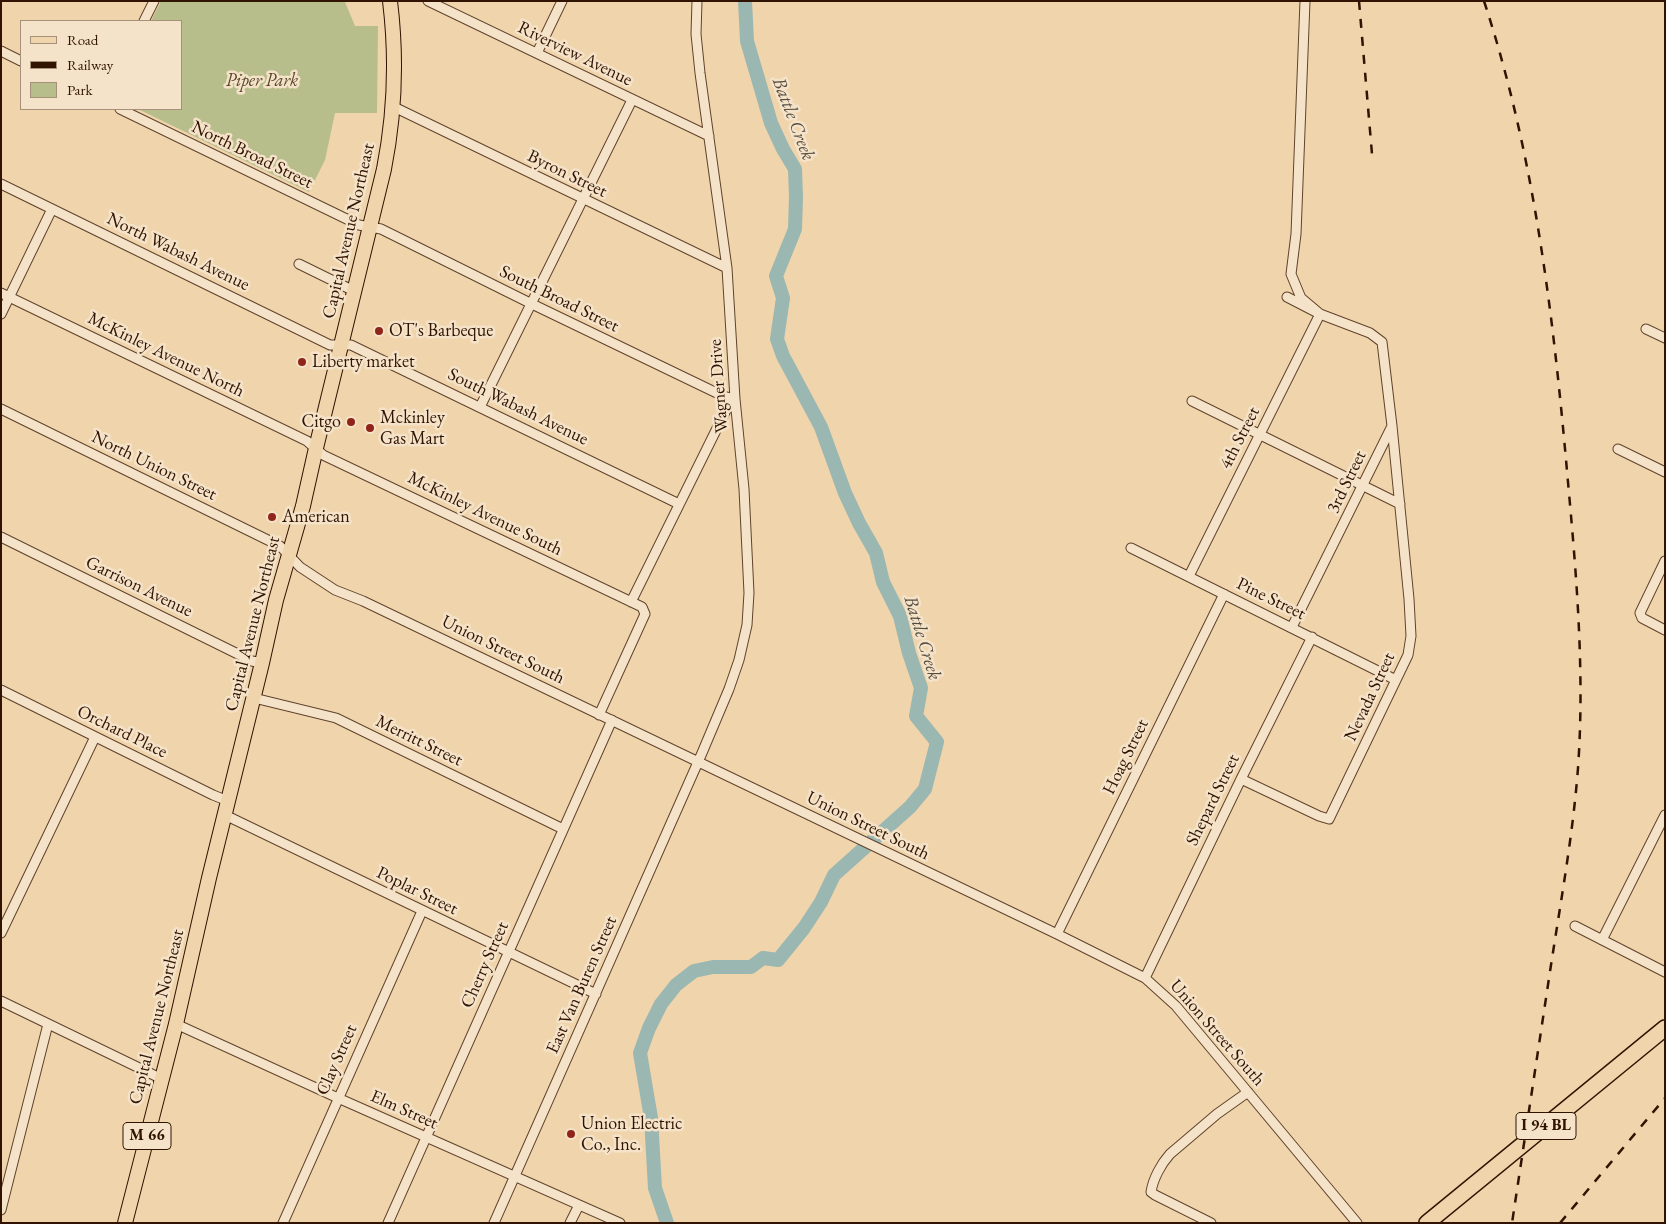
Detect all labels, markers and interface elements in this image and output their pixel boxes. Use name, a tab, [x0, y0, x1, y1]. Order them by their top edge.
street label: Riverview Avenue	[514, 17, 636, 91]
legend	[20, 20, 182, 110]
text: Road	[67, 30, 98, 49]
text: Railway	[67, 55, 113, 74]
park label: Piper Park	[226, 70, 298, 92]
water label: Battle Creek	[767, 74, 819, 164]
text: Park	[67, 80, 93, 99]
street label: North Broad Street	[188, 116, 316, 194]
street label: Capital Avenue Northeast	[318, 141, 380, 321]
street label: Byron Street	[524, 145, 610, 203]
street label: North Wabash Avenue	[103, 208, 253, 296]
street label: South Broad Street	[496, 261, 622, 337]
street label: McKinley Avenue North	[84, 308, 248, 402]
place label: OT's Barbeque	[389, 320, 493, 342]
marker: OT's Barbeque	[373, 325, 385, 337]
street label: Wagner Drive	[705, 338, 733, 434]
place label: Liberty market	[312, 351, 415, 373]
marker: Liberty market	[296, 356, 308, 368]
street label: South Wabash Avenue	[444, 364, 592, 450]
street label: 4th Street	[1215, 403, 1265, 473]
place label: Mckinley Gas Mart	[380, 407, 445, 449]
place label: Citgo	[301, 411, 341, 433]
marker: Citgo	[345, 416, 357, 428]
marker: Mckinley Gas Mart	[364, 422, 376, 434]
street label: North Union Street	[88, 426, 220, 506]
street label: 3rd Street	[1323, 447, 1371, 517]
street label: McKinley Avenue South	[404, 467, 566, 561]
place label: American	[282, 506, 350, 528]
marker: American	[266, 511, 278, 523]
street label: Capital Avenue Northeast	[221, 534, 285, 714]
street label: Garrison Avenue	[82, 552, 196, 622]
street label: Pine Street	[1233, 573, 1309, 625]
water label: Battle Creek	[898, 593, 946, 683]
street label: Union Street South	[438, 611, 568, 689]
street label: Nevada Street	[1340, 649, 1400, 745]
street label: Orchard Place	[73, 701, 171, 763]
street label: Merritt Street	[372, 711, 466, 771]
street label: Hoag Street	[1098, 716, 1154, 798]
street label: Shepard Street	[1182, 751, 1244, 849]
street label: Union Street South	[803, 787, 933, 865]
street label: Poplar Street	[373, 862, 461, 920]
street label: East Van Buren Street	[542, 913, 622, 1057]
street label: Cherry Street	[456, 919, 514, 1011]
street label: Capital Avenue Northeast	[125, 927, 189, 1107]
street label: Union Street South	[1165, 975, 1269, 1091]
street label: Clay Street	[312, 1021, 362, 1099]
street label: Elm Street	[367, 1086, 441, 1134]
road number: I 94 BL	[1516, 1112, 1576, 1140]
place label: Union Electric Co., Inc.	[581, 1113, 682, 1156]
road number: M 66	[123, 1122, 171, 1150]
marker: Union Electric Co., Inc.	[565, 1128, 577, 1140]

